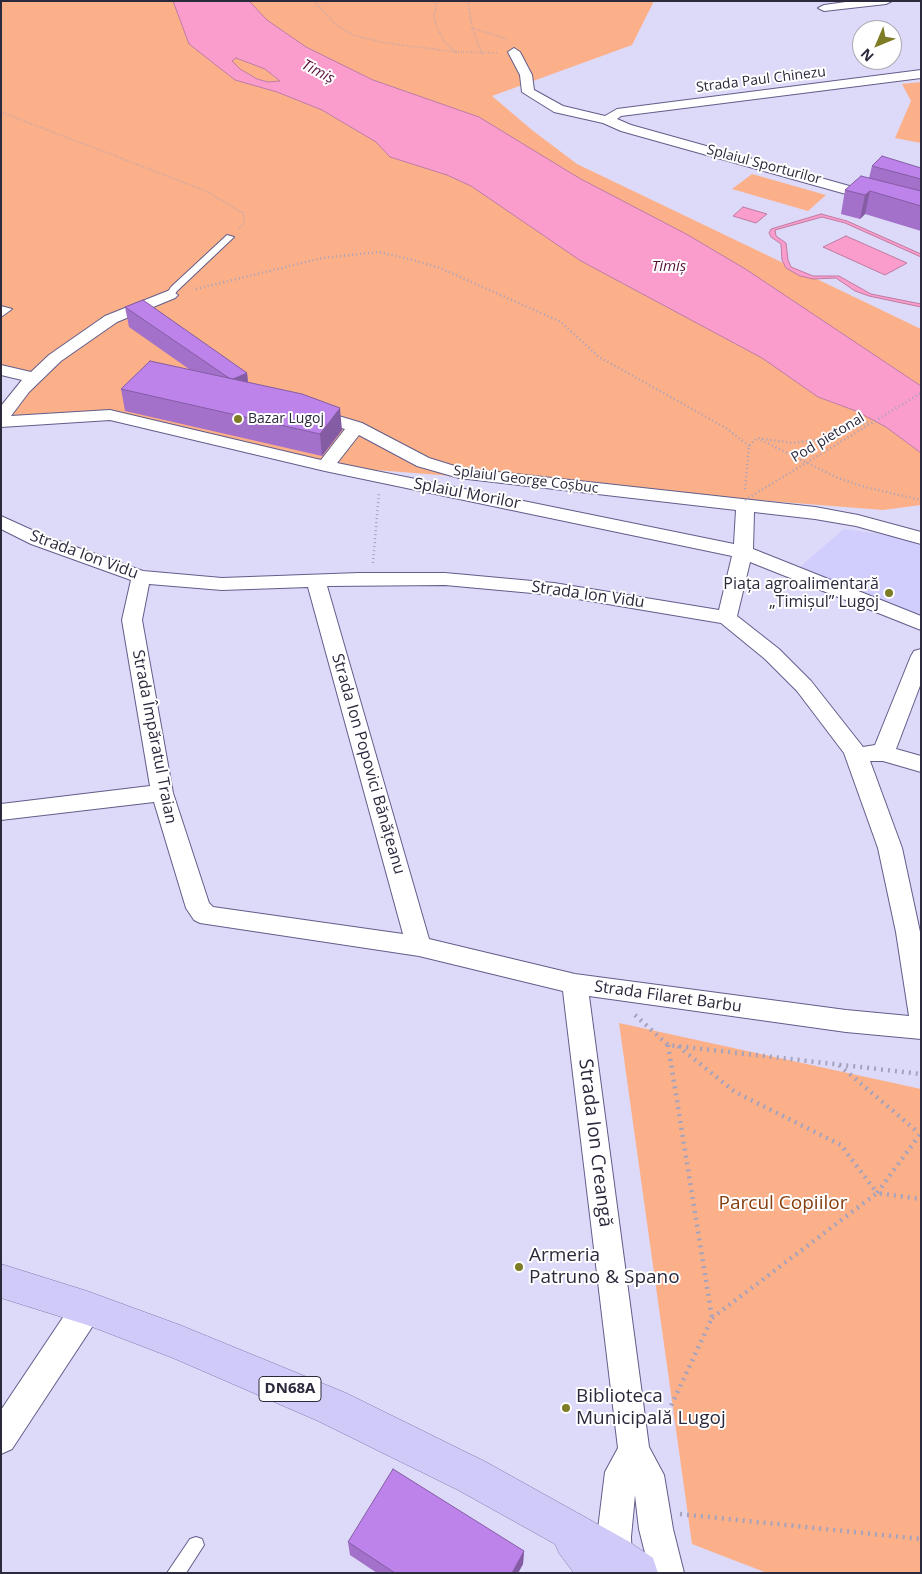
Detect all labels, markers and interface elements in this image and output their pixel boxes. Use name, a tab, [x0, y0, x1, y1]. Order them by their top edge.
north arrow	[852, 20, 902, 70]
text: N	[856, 45, 877, 66]
water label: Timiș	[298, 56, 338, 88]
street label: Strada Paul Chinezu	[695, 64, 827, 96]
street label: Splaiul Sporturilor	[705, 142, 823, 188]
water label: Timiș	[652, 258, 686, 276]
street label: Pod pietonal	[788, 410, 868, 466]
place label: Bazar Lugoj	[248, 411, 324, 427]
marker: Bazar Lugoj	[232, 413, 244, 425]
street label: Splaiul George Coșbuc	[453, 463, 599, 497]
street label: Splaiul Morilor	[412, 474, 522, 514]
street label: Strada Ion Vidu	[27, 526, 141, 584]
place label: Piața agroalimentară „Timișul” Lugoj	[723, 574, 879, 612]
street label: Strada Ion Vidu	[530, 578, 646, 612]
marker: Piața agroalimentară „Timișul” Lugoj	[883, 587, 895, 599]
street label: Strada Împăratul Traian	[128, 648, 180, 826]
street label: Strada Ion Popovici Bănățeanu	[327, 652, 409, 876]
street label: Strada Filaret Barbu	[593, 977, 743, 1017]
street label: Strada Ion Creangă	[573, 1058, 617, 1228]
park label: Parcul Copiilor	[719, 1193, 847, 1215]
place label: Armeria Patruno & Spano	[529, 1245, 680, 1289]
marker: Armeria Patruno & Spano	[513, 1261, 525, 1273]
road number: DN68A	[259, 1376, 321, 1402]
place label: Biblioteca Municipală Lugoj	[576, 1386, 726, 1430]
marker: Biblioteca Municipală Lugoj	[560, 1402, 572, 1414]

